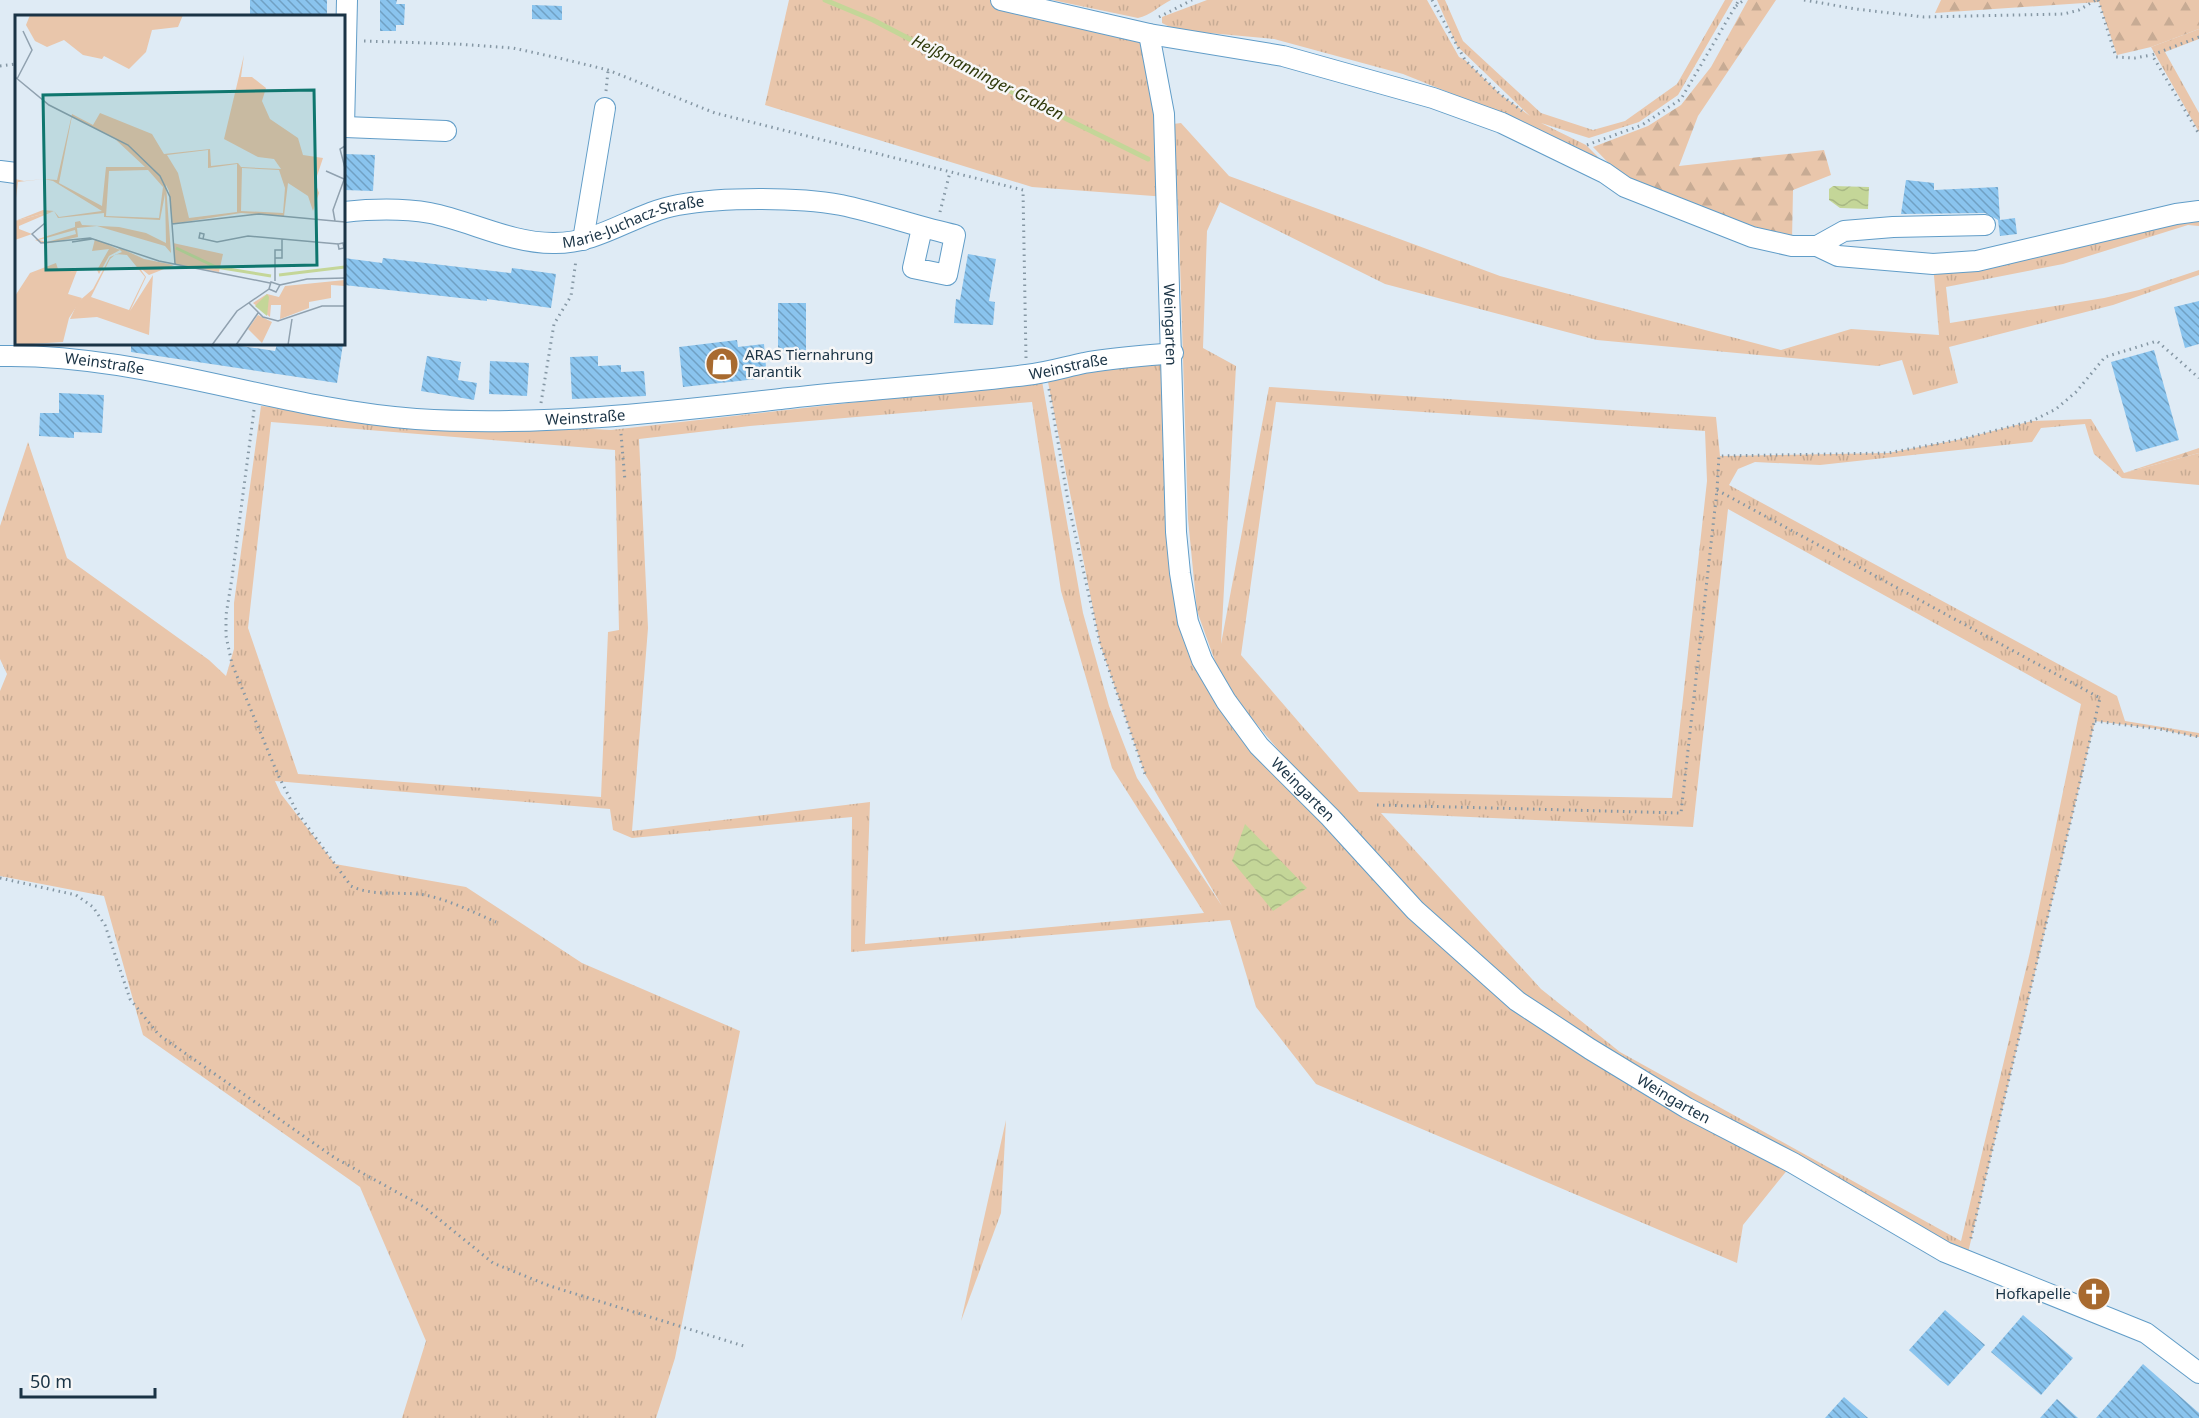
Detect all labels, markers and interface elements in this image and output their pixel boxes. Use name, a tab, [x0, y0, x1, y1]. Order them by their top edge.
inset map	[15, 15, 345, 345]
water label: Heißmanninger Graben	[908, 29, 1068, 125]
street label: Marie-Juchacz-Straße	[561, 191, 705, 252]
street label: Weingarten	[1160, 283, 1182, 366]
place label: ARAS Tiernahrung Tarantik	[745, 344, 873, 381]
shop icon: ARAS Tiernahrung Tarantik	[704, 346, 740, 382]
street label: Weinstraße	[64, 347, 146, 378]
street label: Weinstraße	[1027, 349, 1109, 384]
street label: Weinstraße	[545, 404, 626, 429]
street label: Weingarten	[1267, 753, 1340, 825]
street label: Weingarten	[1633, 1069, 1714, 1127]
church icon: Hofkapelle	[2076, 1276, 2112, 1312]
place label: Hofkapelle	[1995, 1283, 2071, 1303]
scale bar	[21, 1361, 154, 1399]
text: 50 m	[30, 1369, 72, 1393]

